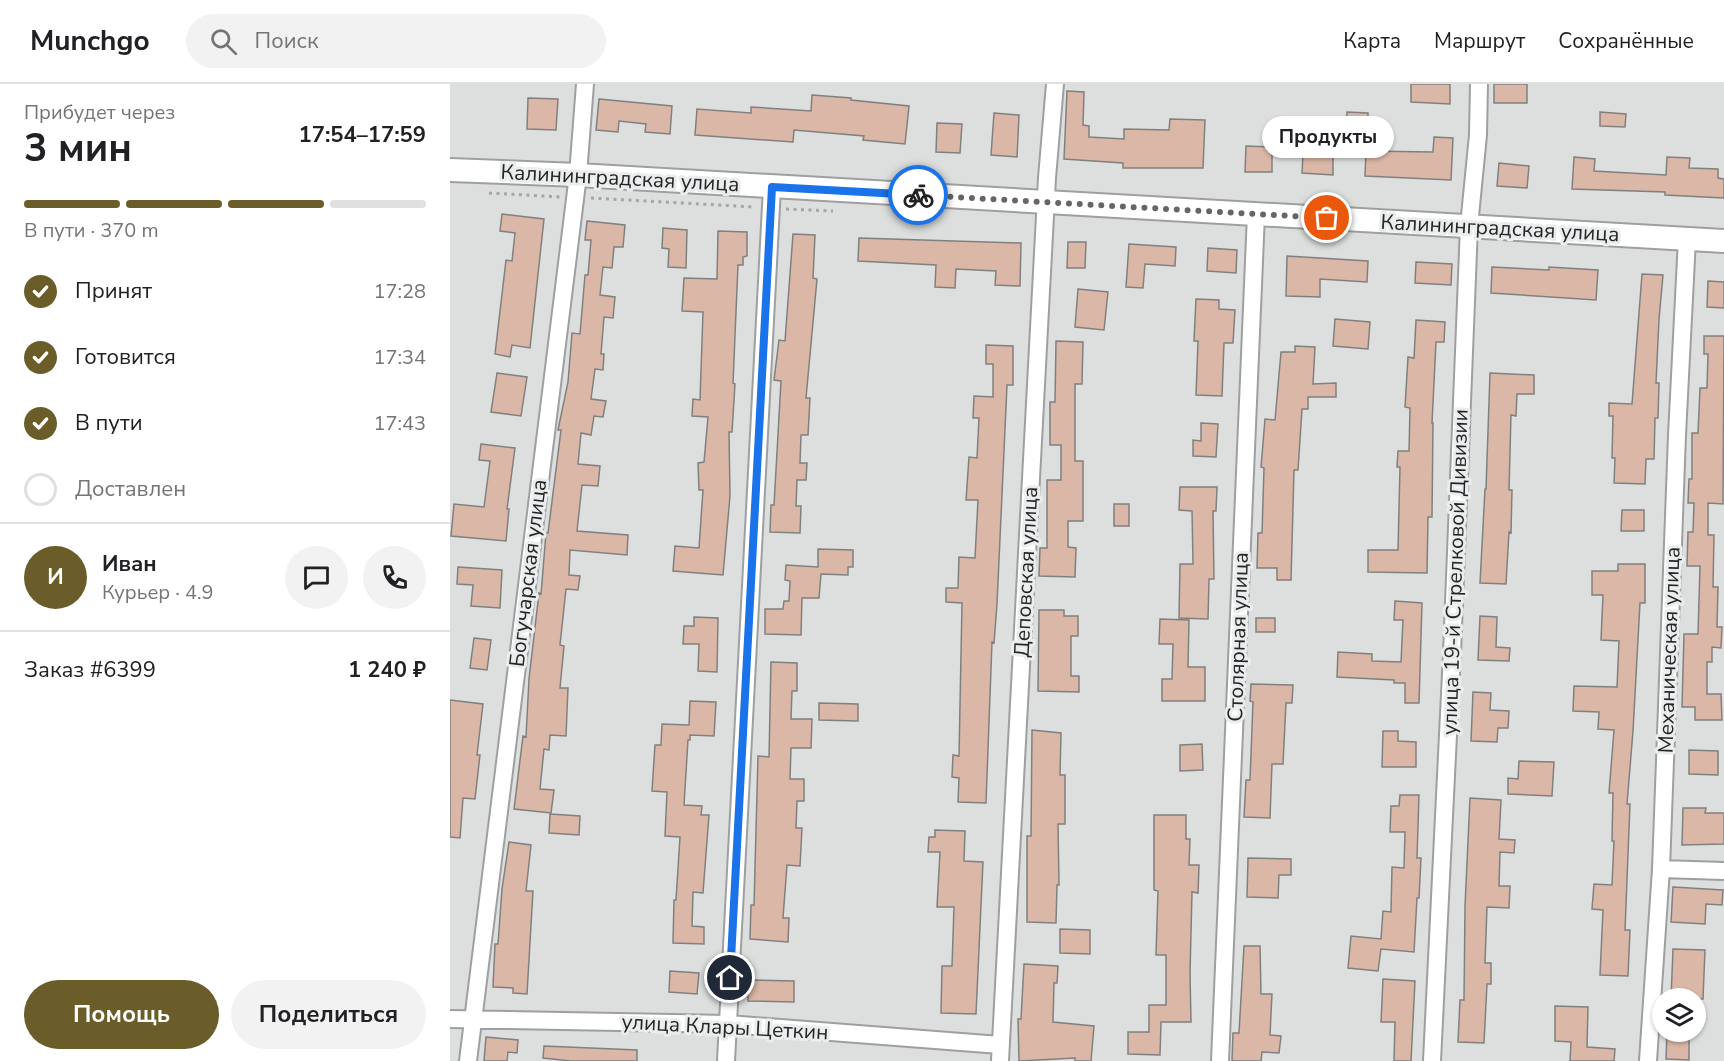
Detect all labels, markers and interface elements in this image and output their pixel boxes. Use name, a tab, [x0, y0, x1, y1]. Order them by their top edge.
search box	[186, 14, 606, 68]
text: Munchgo	[30, 22, 150, 60]
icon: search	[207, 25, 240, 58]
text: Поиск	[255, 26, 318, 56]
text: Карта	[1343, 27, 1401, 55]
text: Маршрут	[1434, 27, 1525, 55]
text: Сохранённые	[1558, 27, 1694, 55]
text: Прибудет через	[24, 99, 175, 126]
callout: Продукты	[1261, 116, 1393, 158]
text: 17:54–17:59	[298, 120, 426, 150]
text: 3 мин	[24, 122, 132, 175]
text: Продукты	[1279, 123, 1377, 150]
street label: Калининградская улица	[500, 158, 740, 198]
courier	[888, 165, 948, 225]
icon: bike	[902, 179, 935, 212]
pin	[1301, 192, 1352, 243]
icon: bag	[1310, 201, 1343, 234]
street label: Калининградская улица	[1380, 208, 1620, 248]
text: В пути · 370 m	[24, 217, 159, 244]
icon: check	[24, 275, 57, 308]
text: Принят	[75, 276, 152, 306]
text: 17:28	[373, 278, 426, 305]
icon: check	[24, 341, 57, 374]
text: Готовится	[75, 342, 176, 372]
text: 17:34	[373, 344, 426, 371]
icon: check	[24, 407, 57, 440]
text: В пути	[75, 408, 143, 438]
street label: улица 19-й Стрелковой Дивизии	[1435, 408, 1475, 736]
text: 17:43	[373, 410, 426, 437]
text: Доставлен	[75, 474, 186, 504]
street label: Богучарская улица	[503, 478, 553, 668]
street label: Деповская улица	[1008, 486, 1044, 658]
button: chat	[285, 546, 348, 609]
button: phone	[363, 546, 426, 609]
street label: Механическая улица	[1651, 546, 1687, 754]
text: Иван	[102, 549, 157, 579]
street label: Столярная улица	[1221, 552, 1255, 722]
text: И	[47, 562, 64, 592]
text: Курьер · 4.9	[102, 579, 214, 606]
text: Заказ #6399	[24, 655, 156, 685]
text: 1 240 ₽	[348, 655, 426, 685]
pin	[704, 952, 755, 1003]
icon: home	[713, 961, 746, 994]
button: Помощь	[24, 980, 219, 1049]
button: Поделиться	[231, 980, 426, 1049]
map controls	[1652, 988, 1706, 1042]
button: layers	[1652, 988, 1706, 1042]
street label: улица Клары Цеткин	[621, 1008, 829, 1046]

